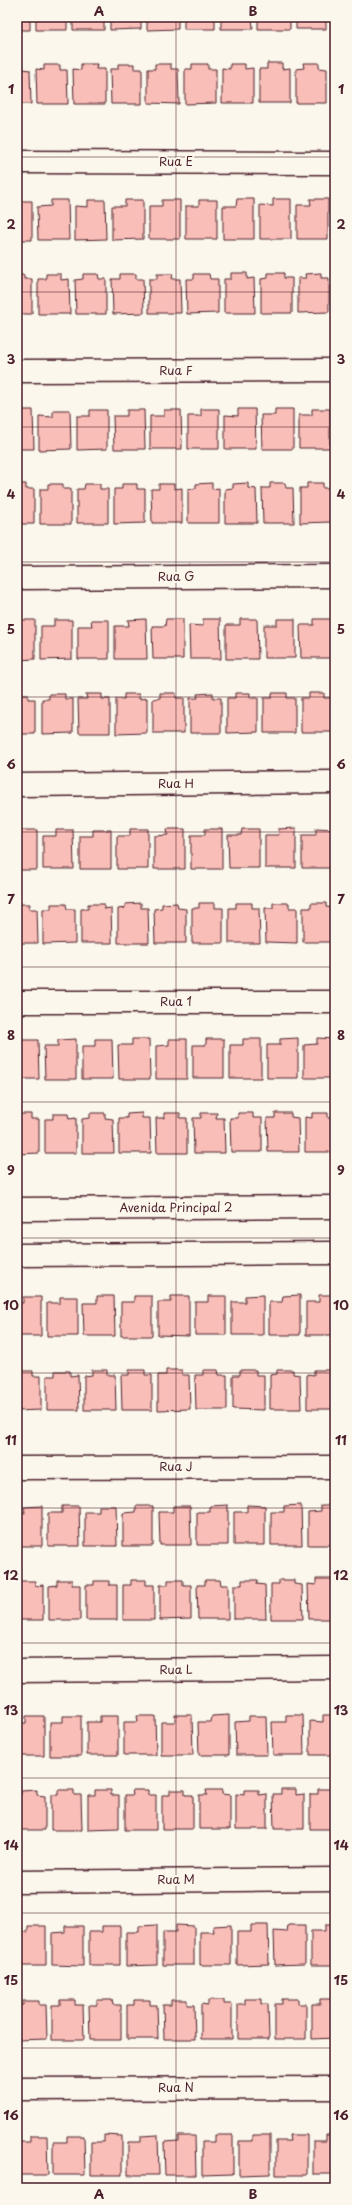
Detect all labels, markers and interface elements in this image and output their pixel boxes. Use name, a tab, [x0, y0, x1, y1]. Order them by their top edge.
text: A	[94, 1, 104, 20]
text: B	[249, 1, 258, 20]
text: 1	[8, 79, 14, 98]
text: 1	[338, 79, 344, 98]
street label: Rua E	[159, 152, 193, 170]
text: 2	[6, 214, 16, 233]
text: 2	[336, 214, 346, 233]
text: 3	[7, 349, 16, 368]
text: 3	[337, 349, 346, 368]
street label: Rua F	[159, 361, 193, 379]
text: 4	[7, 484, 16, 503]
text: 4	[337, 484, 346, 503]
street label: Rua G	[158, 567, 194, 585]
text: 5	[7, 619, 15, 638]
text: 5	[337, 619, 345, 638]
text: 6	[6, 754, 16, 773]
text: 6	[336, 754, 346, 773]
street label: Rua H	[158, 774, 194, 792]
text: 7	[7, 889, 15, 908]
text: 7	[337, 889, 345, 908]
street label: Rua 1	[160, 992, 192, 1010]
text: 8	[7, 1025, 15, 1044]
text: 8	[337, 1025, 345, 1044]
text: 9	[7, 1160, 15, 1179]
text: 9	[337, 1160, 345, 1179]
street label: Avenida Principal 2	[119, 1198, 233, 1216]
text: 10	[3, 1295, 19, 1314]
text: 10	[333, 1295, 349, 1314]
text: 11	[5, 1430, 17, 1449]
text: 11	[335, 1430, 347, 1449]
street label: Rua J	[159, 1457, 193, 1475]
text: 12	[3, 1565, 19, 1584]
text: 12	[333, 1565, 349, 1584]
street label: Rua L	[159, 1660, 193, 1678]
text: 13	[4, 1700, 19, 1719]
text: 13	[334, 1700, 349, 1719]
text: 14	[3, 1835, 19, 1854]
text: 14	[333, 1835, 349, 1854]
street label: Rua M	[157, 1870, 195, 1888]
text: 15	[4, 1970, 18, 1989]
text: 15	[334, 1970, 348, 1989]
street label: Rua N	[158, 2078, 194, 2096]
text: 16	[3, 2105, 19, 2124]
text: 16	[333, 2105, 349, 2124]
text: A	[94, 2184, 104, 2203]
text: B	[249, 2184, 258, 2203]

